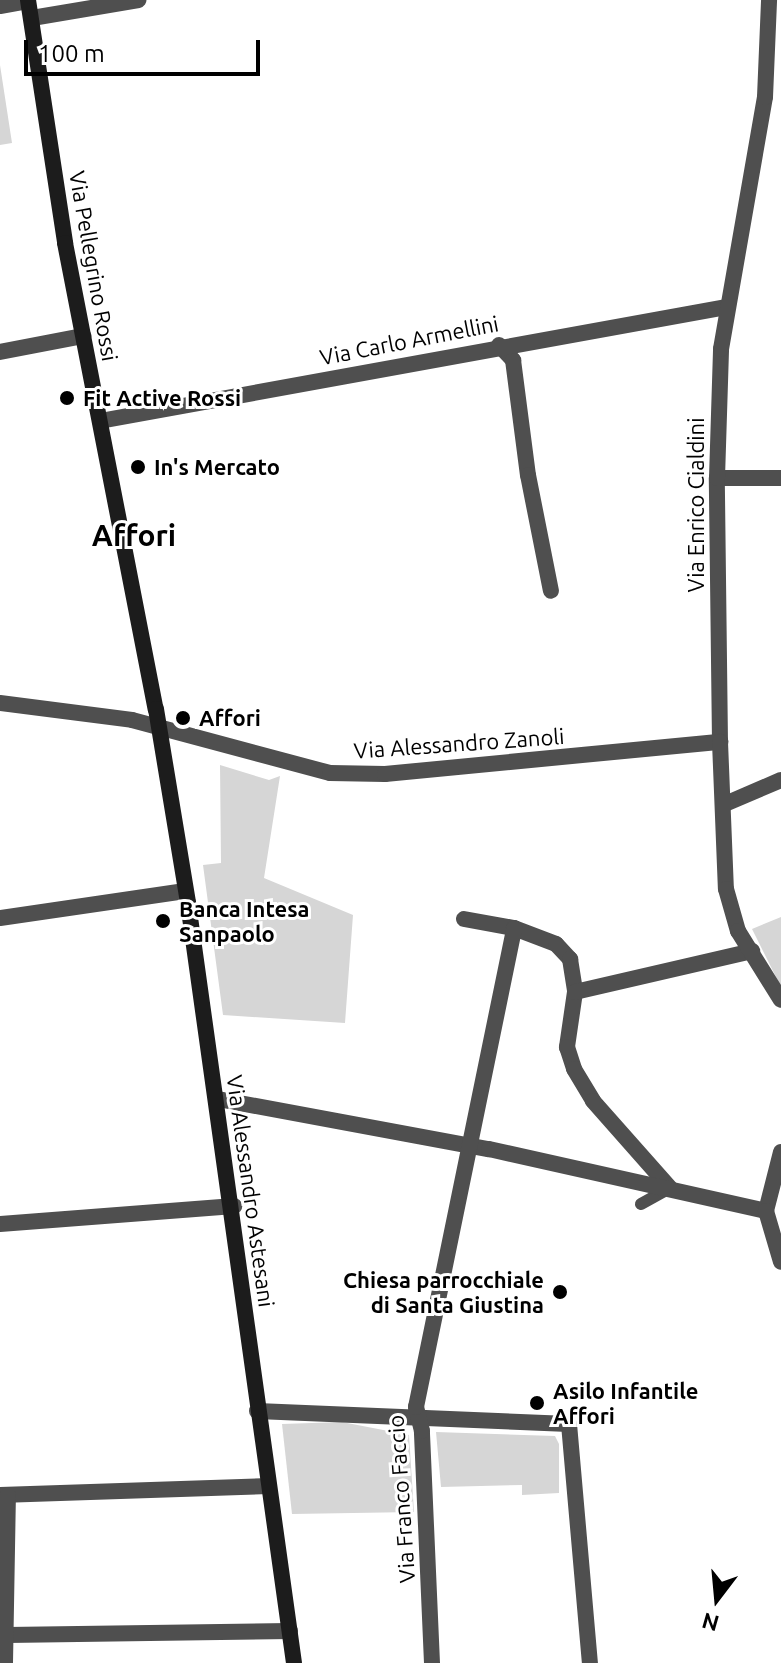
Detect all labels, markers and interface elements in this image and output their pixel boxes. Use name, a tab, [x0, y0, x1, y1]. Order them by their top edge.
scale bar	[28, 24, 264, 74]
text: 100 m	[38, 40, 105, 67]
street label: Via Pellegrino Rossi	[64, 169, 124, 363]
street label: Via Carlo Armellini	[317, 310, 501, 370]
place label: Fit Active Rossi	[83, 385, 241, 411]
marker: Fit Active Rossi	[58, 389, 76, 407]
street label: Via Enrico Cialdini	[683, 417, 709, 593]
place label: In's Mercato	[154, 454, 280, 480]
marker: In's Mercato	[129, 458, 147, 476]
district label: Affori	[92, 517, 176, 553]
place label: Affori	[199, 705, 261, 731]
marker: Affori	[174, 709, 192, 727]
street label: Via Alessandro Zanoli	[353, 722, 565, 764]
place label: Banca Intesa Sanpaolo	[179, 895, 310, 946]
marker: Banca Intesa Sanpaolo	[154, 912, 172, 930]
street label: Via Alessandro Astesani	[222, 1073, 280, 1309]
place label: Chiesa parrocchiale di Santa Giustina	[343, 1266, 544, 1318]
marker: Chiesa parrocchiale di Santa Giustina	[551, 1283, 569, 1301]
place label: Asilo Infantile Affori	[553, 1377, 698, 1428]
marker: Asilo Infantile Affori	[528, 1394, 546, 1412]
street label: Via Franco Faccio	[382, 1414, 420, 1584]
north arrow	[677, 1559, 757, 1639]
text: N	[699, 1608, 722, 1637]

